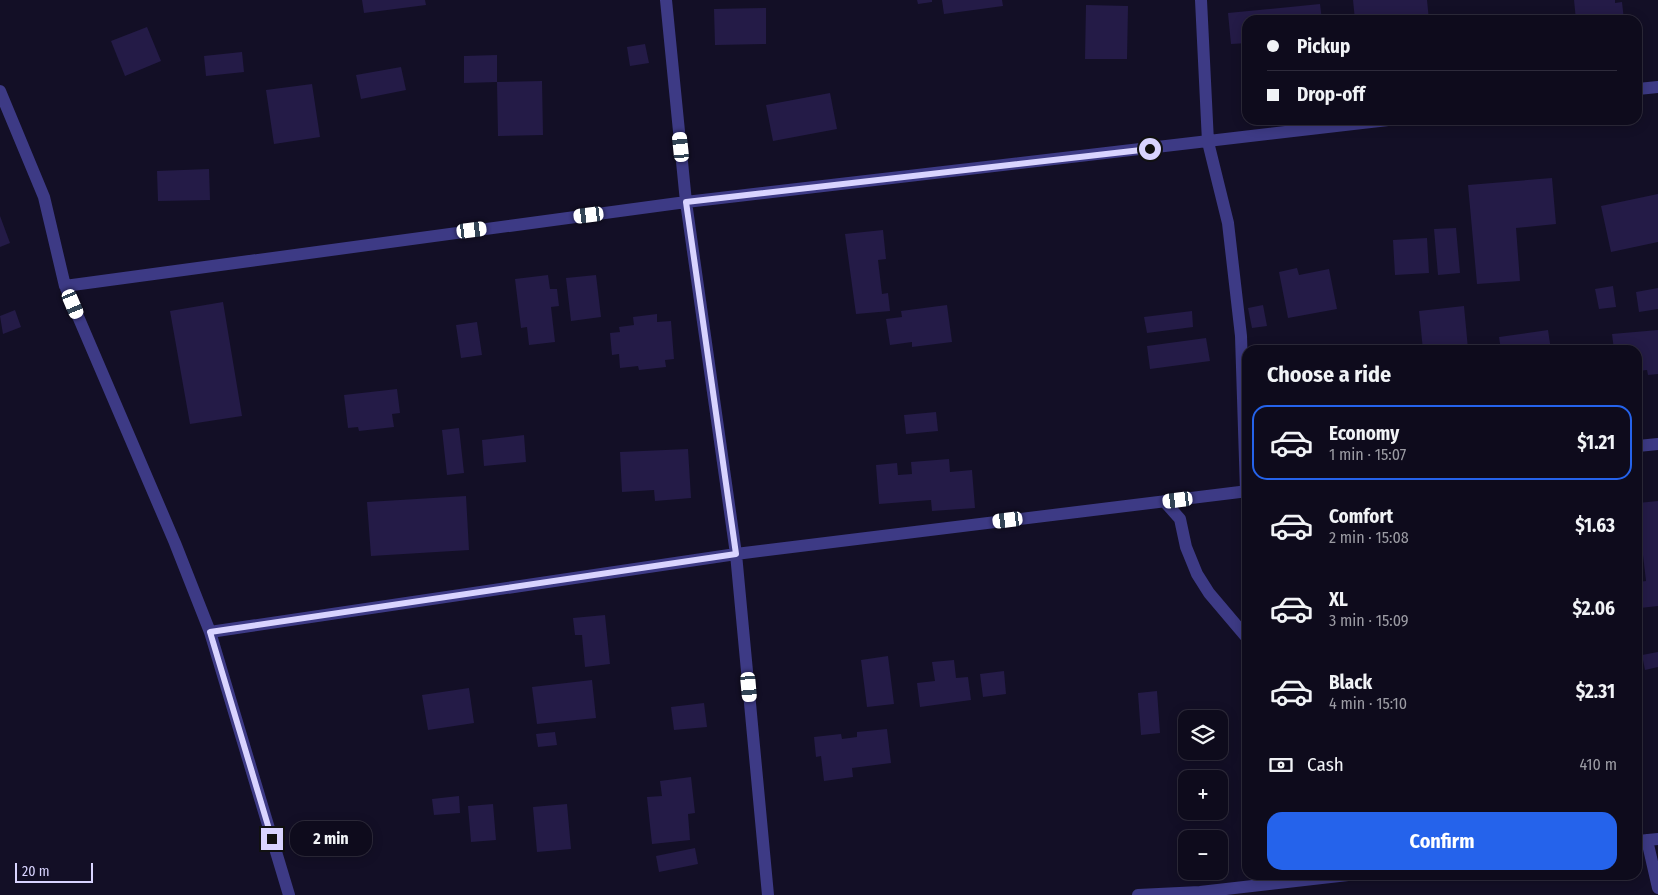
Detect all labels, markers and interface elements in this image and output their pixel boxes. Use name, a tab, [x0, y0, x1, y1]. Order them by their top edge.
text: Pickup	[1297, 35, 1350, 58]
text: Drop-off	[1297, 83, 1365, 106]
car	[671, 131, 690, 163]
route start	[1139, 138, 1161, 160]
car	[573, 206, 604, 224]
car	[456, 221, 487, 239]
car	[60, 287, 85, 321]
text: Choose a ride	[1267, 361, 1391, 388]
icon: car	[1269, 420, 1314, 465]
text: Economy	[1329, 422, 1399, 445]
text: $1.21	[1577, 431, 1615, 454]
text: 1 min · 15:07	[1329, 445, 1406, 464]
car	[1162, 491, 1193, 509]
icon: car	[1269, 503, 1314, 548]
text: Comfort	[1329, 505, 1393, 528]
car	[992, 511, 1023, 529]
text: $1.63	[1575, 514, 1615, 537]
text: 2 min · 15:08	[1329, 528, 1409, 547]
icon: car	[1269, 586, 1314, 631]
text: XL	[1329, 588, 1348, 611]
text: $2.06	[1573, 597, 1615, 620]
text: 3 min · 15:09	[1329, 611, 1409, 630]
icon: car	[1269, 669, 1314, 714]
car	[740, 671, 757, 703]
text: Black	[1329, 671, 1372, 694]
text: $2.31	[1576, 680, 1615, 703]
text: 4 min · 15:10	[1329, 694, 1407, 713]
map controls	[1178, 710, 1228, 880]
button: layers	[1178, 710, 1228, 760]
icon: cash	[1267, 751, 1295, 779]
text: Cash	[1307, 753, 1344, 776]
text: 410 m	[1579, 755, 1617, 774]
button: +	[1178, 770, 1228, 820]
button: Confirm	[1267, 812, 1617, 870]
callout: 2 min	[290, 822, 372, 856]
route end	[261, 828, 283, 850]
text: 2 min	[313, 829, 349, 848]
button: −	[1178, 830, 1228, 880]
scale bar	[15, 860, 92, 883]
text: 20 m	[22, 863, 50, 880]

